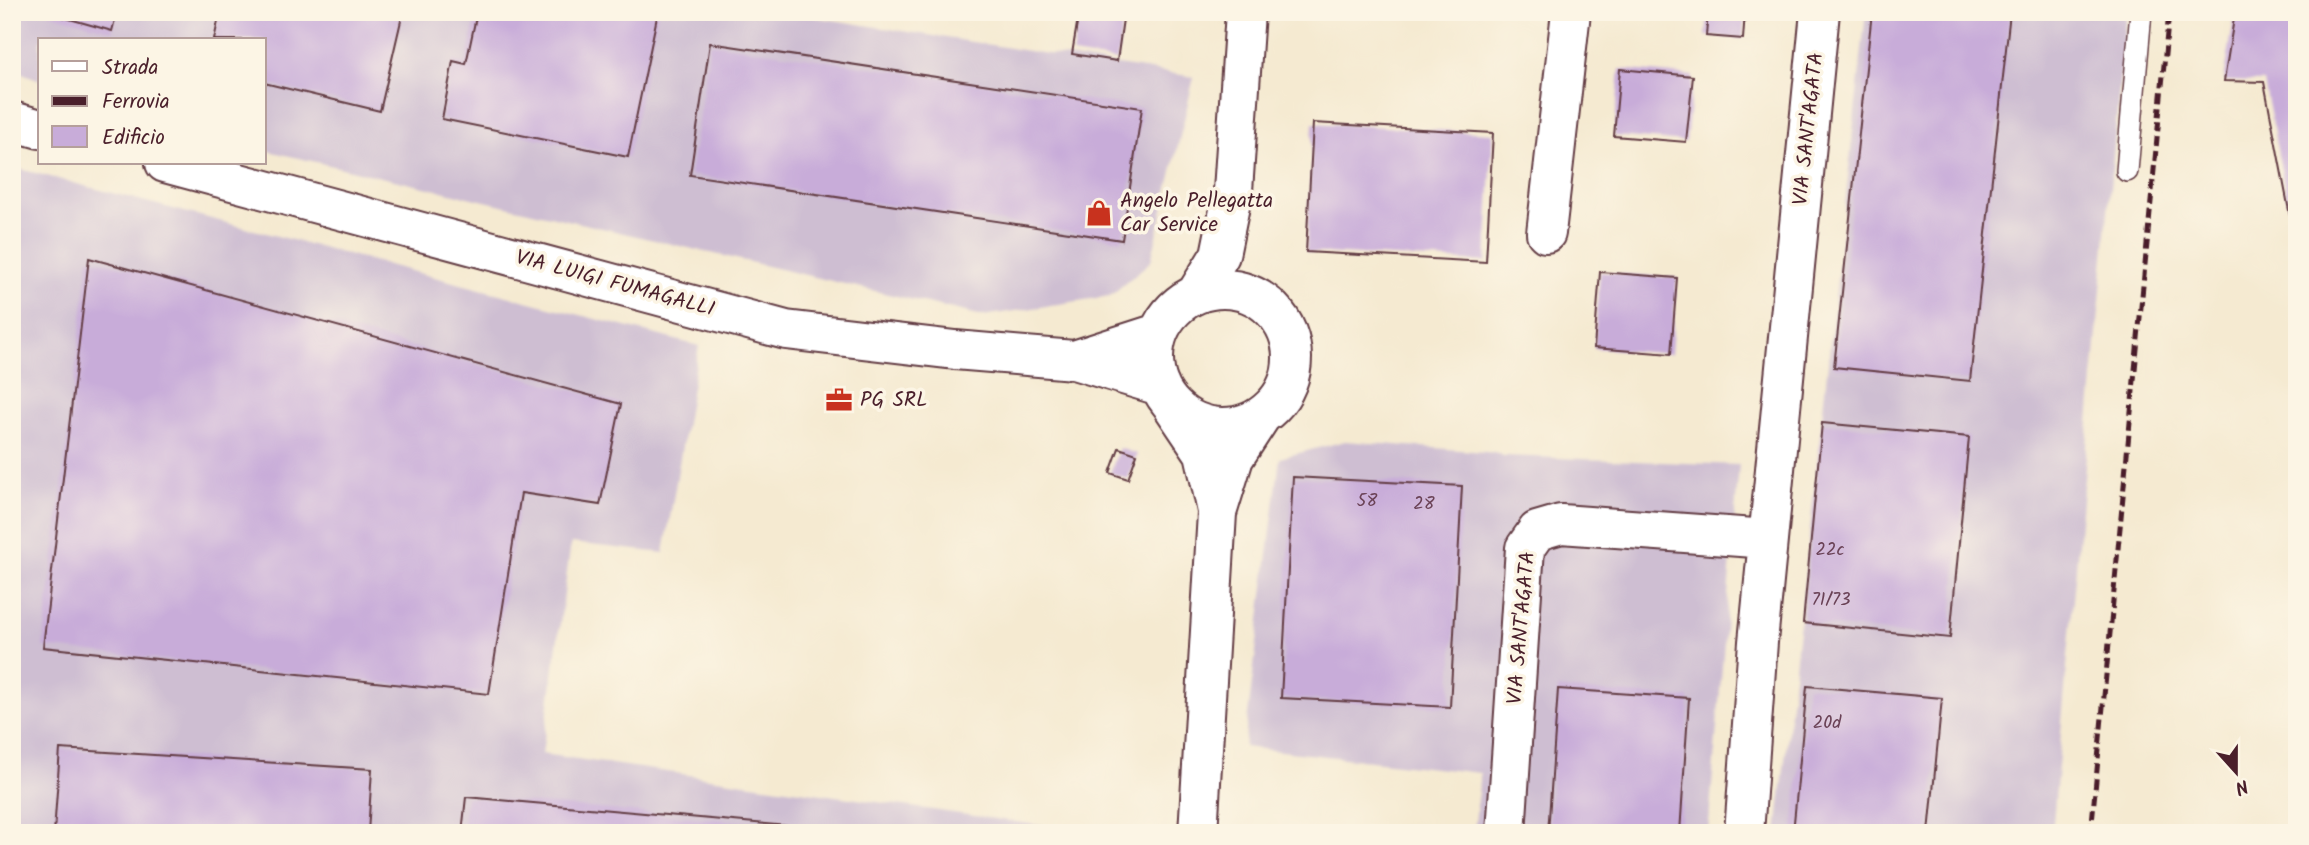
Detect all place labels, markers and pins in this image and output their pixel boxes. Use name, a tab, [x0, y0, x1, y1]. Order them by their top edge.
place label: Angelo Pellegatta Car Service	[1120, 185, 1273, 242]
shop icon: Angelo Pellegatta Car Service	[1084, 198, 1114, 228]
place label: PG SRL	[860, 384, 928, 417]
office icon: PG SRL	[824, 385, 854, 415]

